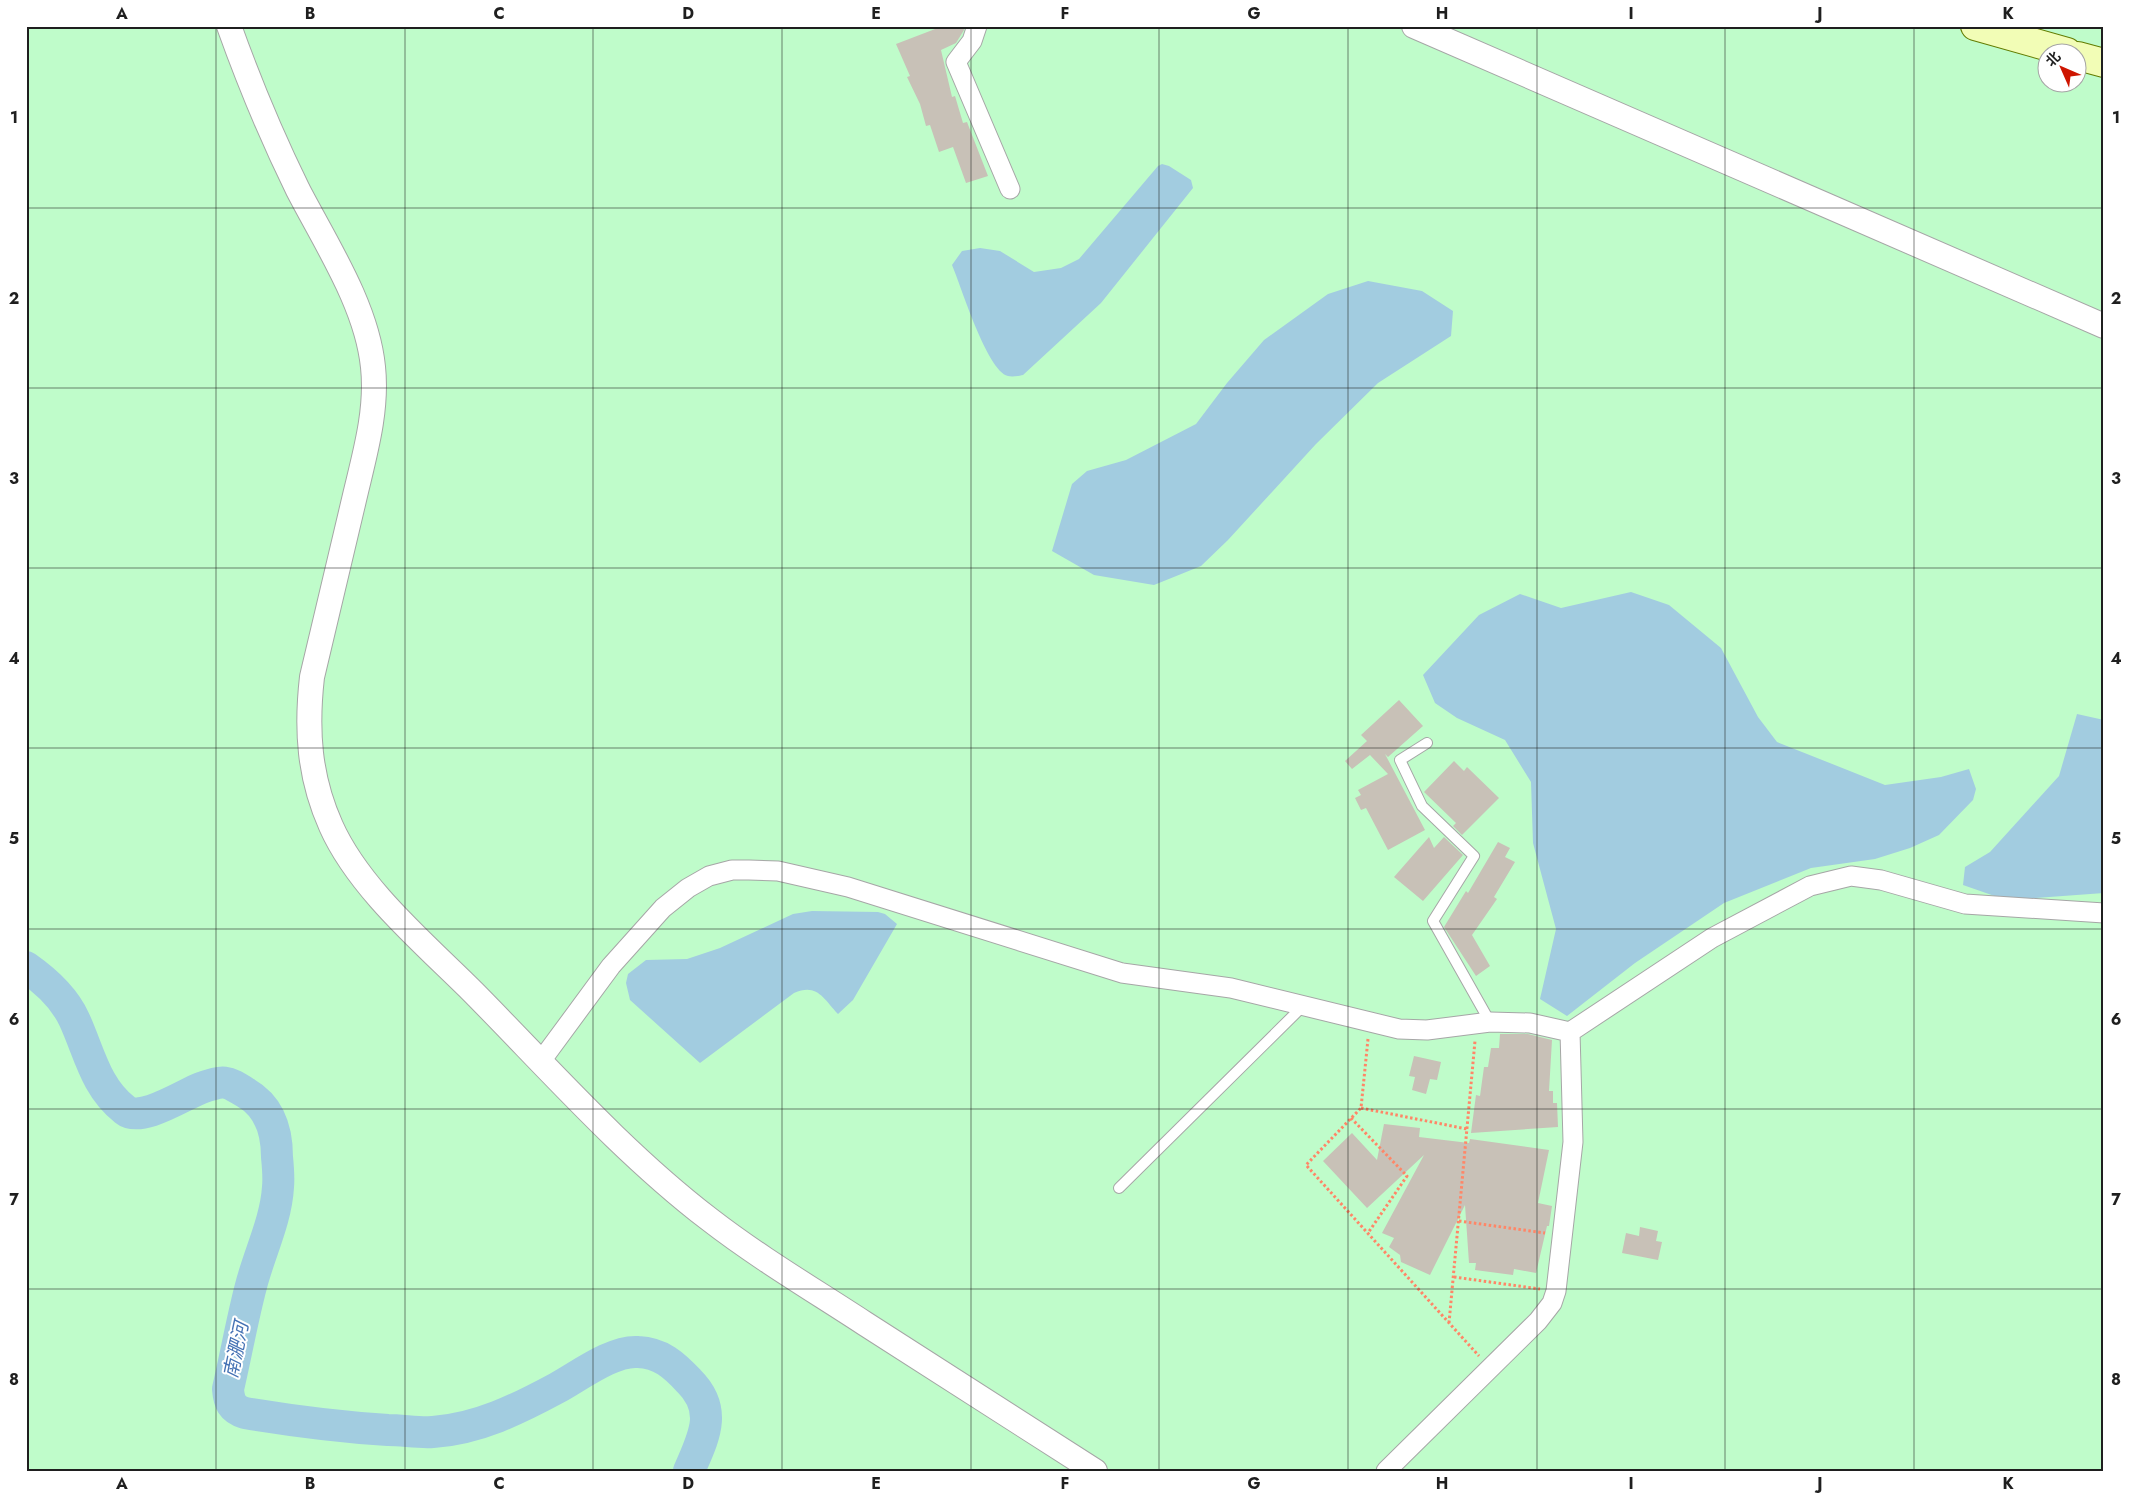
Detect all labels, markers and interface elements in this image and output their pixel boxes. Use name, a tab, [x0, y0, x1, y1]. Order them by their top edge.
text: A	[115, 2, 128, 25]
text: B	[305, 2, 315, 25]
text: C	[493, 2, 505, 25]
text: D	[682, 2, 694, 25]
text: E	[871, 2, 881, 25]
text: F	[1061, 2, 1069, 25]
text: G	[1247, 2, 1261, 25]
text: H	[1436, 2, 1448, 25]
text: I	[1628, 2, 1634, 25]
text: J	[1814, 2, 1823, 25]
text: K	[2002, 2, 2014, 25]
north arrow	[2038, 42, 2088, 92]
text: 北	[2041, 47, 2065, 71]
text: 1	[10, 106, 18, 129]
text: 1	[2112, 106, 2120, 129]
text: 2	[9, 287, 19, 310]
text: 2	[2111, 287, 2121, 310]
text: 3	[9, 467, 19, 490]
text: 3	[2111, 467, 2121, 490]
text: 4	[8, 647, 20, 670]
text: 4	[2110, 647, 2122, 670]
text: 5	[9, 827, 19, 850]
text: 5	[2111, 827, 2121, 850]
text: 6	[9, 1008, 19, 1031]
text: 6	[2111, 1008, 2121, 1031]
text: 7	[9, 1188, 19, 1211]
text: 7	[2111, 1188, 2121, 1211]
water label: 南淝河	[217, 1315, 256, 1381]
text: 8	[9, 1368, 19, 1391]
text: 8	[2111, 1368, 2121, 1391]
text: A	[115, 1472, 128, 1495]
text: B	[305, 1472, 315, 1495]
text: C	[493, 1472, 505, 1495]
text: D	[682, 1472, 694, 1495]
text: E	[871, 1472, 881, 1495]
text: F	[1061, 1472, 1069, 1495]
text: G	[1247, 1472, 1261, 1495]
text: H	[1436, 1472, 1448, 1495]
text: I	[1628, 1472, 1634, 1495]
text: J	[1814, 1472, 1823, 1495]
text: K	[2002, 1472, 2014, 1495]

